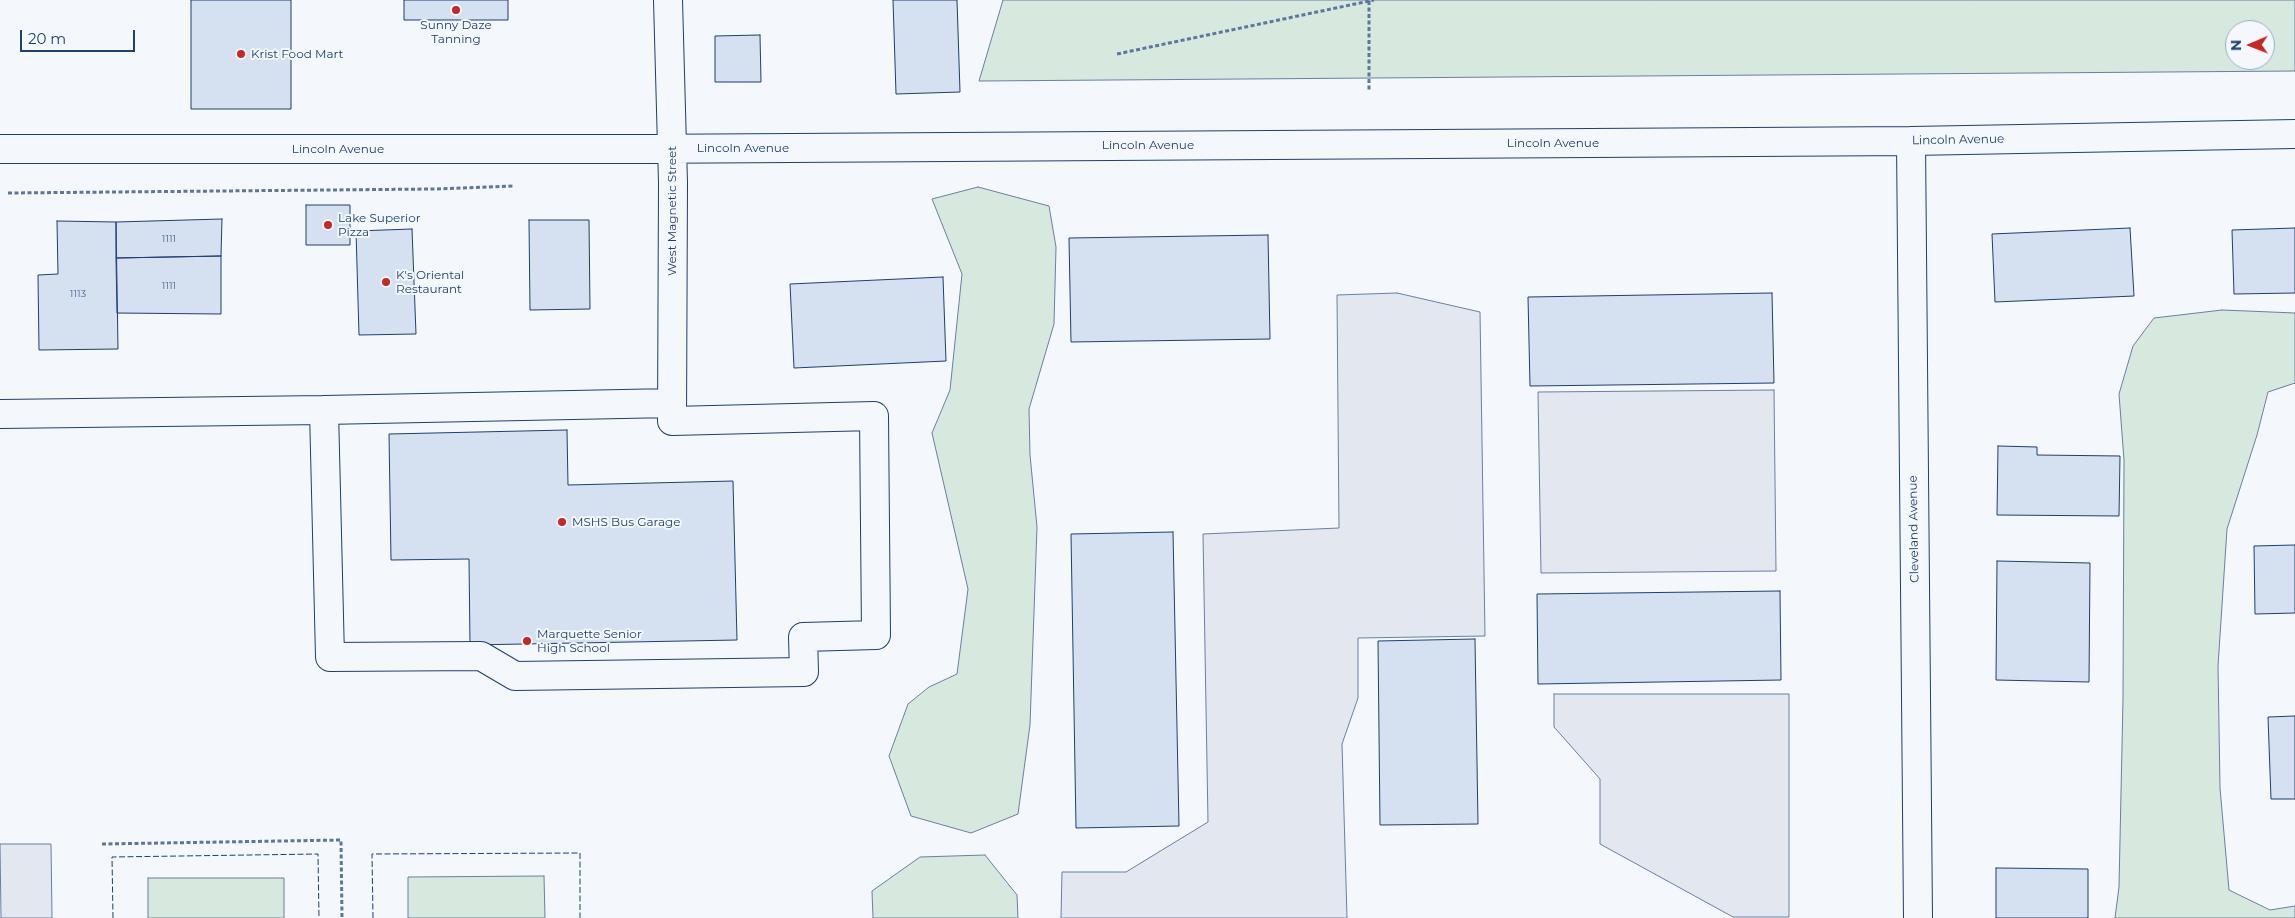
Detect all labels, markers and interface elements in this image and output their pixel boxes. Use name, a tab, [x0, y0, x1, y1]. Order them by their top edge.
marker: Sunny Daze Tanning	[450, 4, 462, 16]
place label: Sunny Daze Tanning	[420, 18, 492, 46]
scale bar	[22, 20, 138, 52]
north arrow	[2225, 20, 2275, 70]
text: 20 m	[28, 29, 66, 48]
text: N	[2227, 39, 2245, 51]
place label: Krist Food Mart	[251, 47, 343, 61]
marker: Krist Food Mart	[235, 48, 247, 60]
street label: Lincoln Avenue	[1912, 132, 2004, 148]
street label: Lincoln Avenue	[1507, 136, 1599, 150]
street label: Lincoln Avenue	[1102, 138, 1194, 152]
street label: Lincoln Avenue	[697, 141, 789, 155]
street label: Lincoln Avenue	[292, 142, 384, 156]
street label: West Magnetic Street	[665, 146, 679, 276]
place label: Lake Superior Pizza	[338, 211, 421, 239]
marker: Lake Superior Pizza	[322, 219, 334, 231]
house number: 1111	[162, 233, 176, 245]
place label: K's Oriental Restaurant	[396, 268, 464, 296]
marker: K's Oriental Restaurant	[380, 276, 392, 288]
house number: 1111	[162, 280, 176, 292]
house number: 1113	[70, 288, 86, 300]
street label: Cleveland Avenue	[1906, 475, 1922, 583]
place label: MSHS Bus Garage	[572, 515, 680, 529]
marker: MSHS Bus Garage	[556, 516, 568, 528]
place label: Marquette Senior High School	[537, 627, 642, 655]
marker: Marquette Senior High School	[521, 635, 533, 647]

